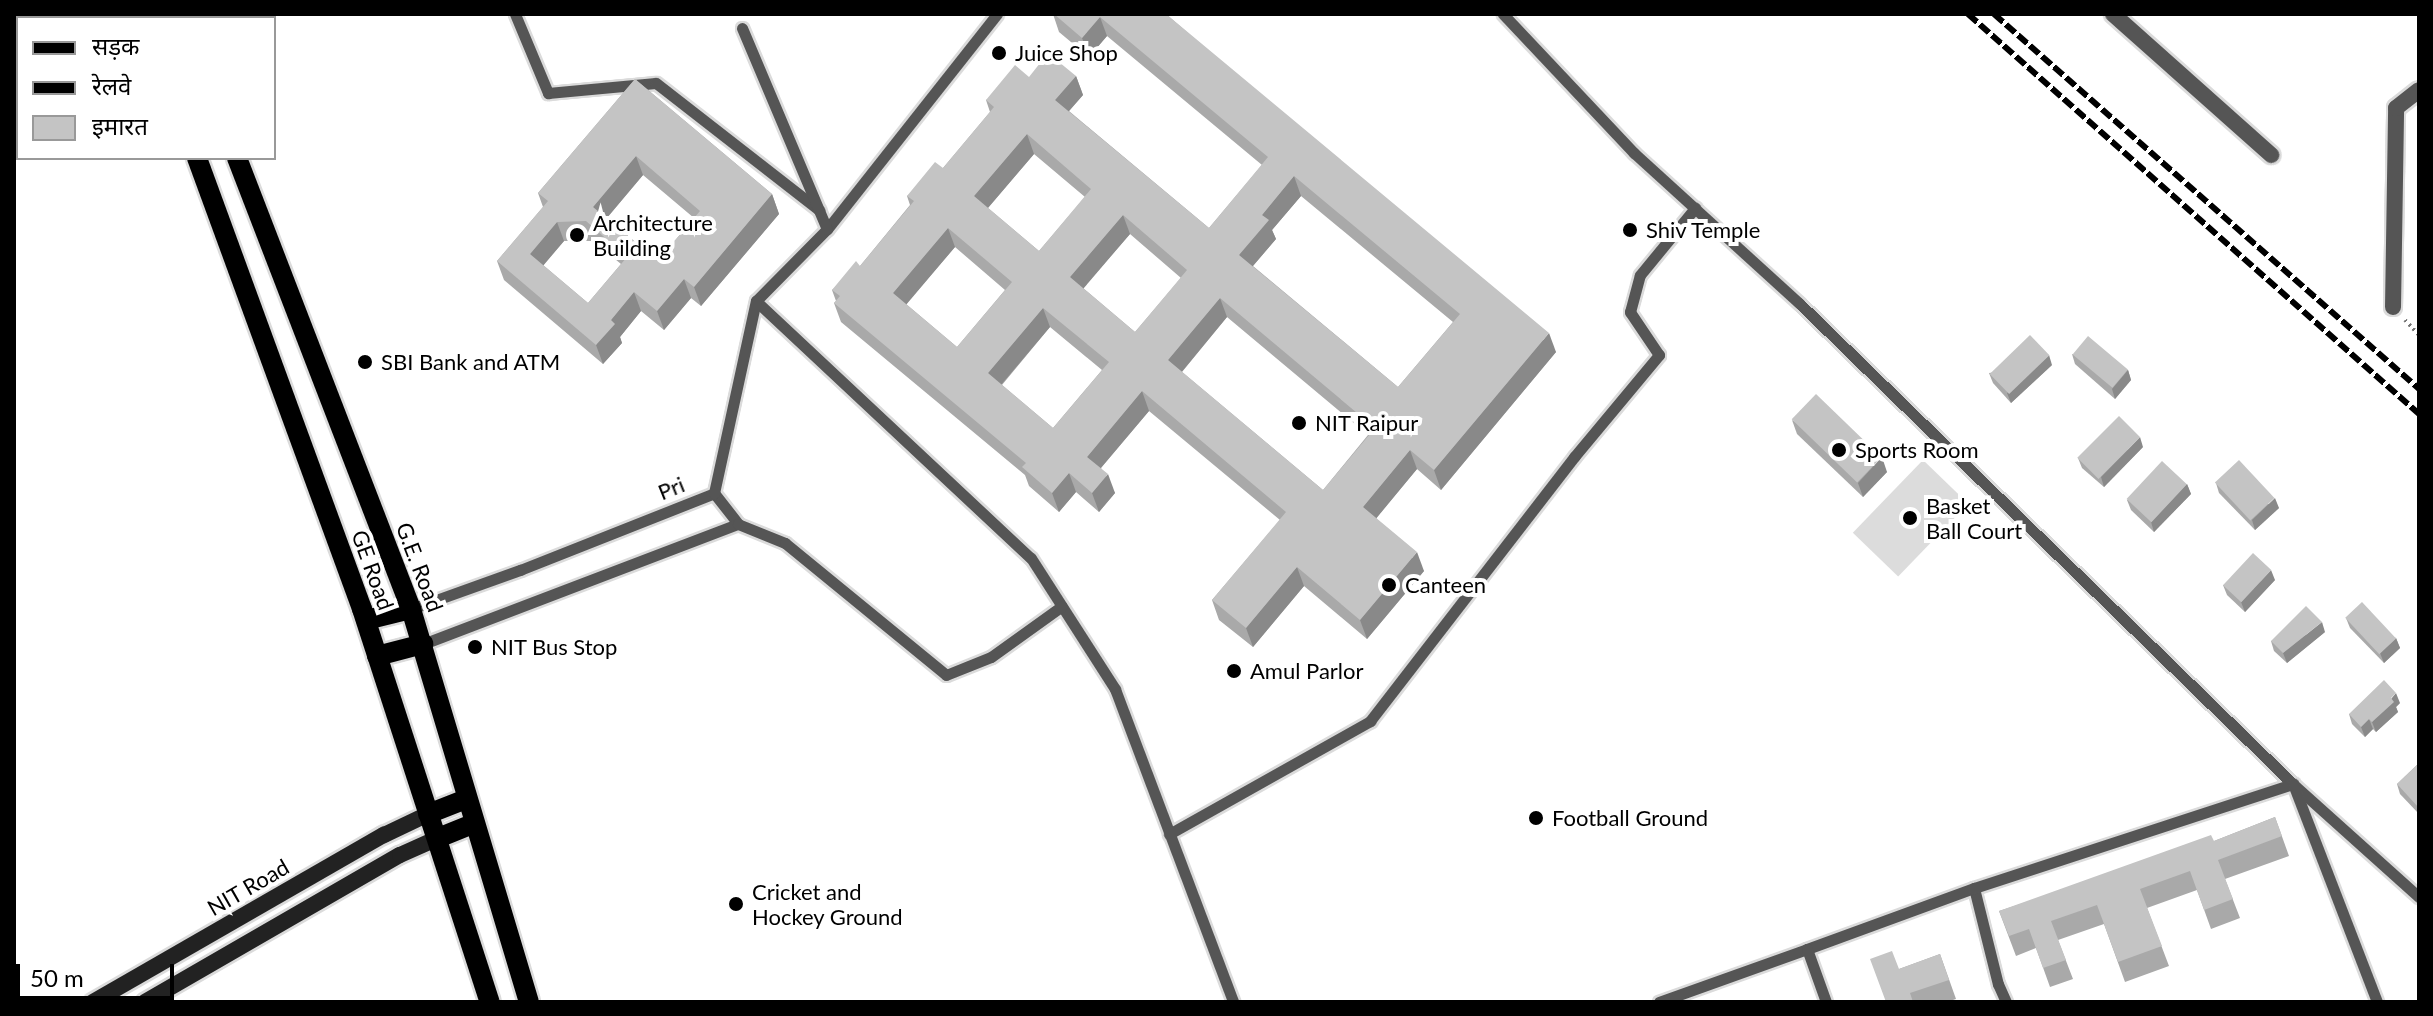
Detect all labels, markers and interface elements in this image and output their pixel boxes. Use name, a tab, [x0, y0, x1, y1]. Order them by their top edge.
legend	[16, 16, 276, 160]
text: सड़क	[92, 31, 140, 60]
place label: Juice Shop	[1015, 40, 1118, 66]
marker: Juice Shop	[990, 44, 1008, 62]
text: रेलवे	[92, 71, 131, 100]
text: इमारत	[92, 111, 148, 140]
place label: Architecture Building	[593, 209, 713, 260]
place label: Shiv Temple	[1646, 217, 1761, 243]
marker: Shiv Temple	[1621, 221, 1639, 239]
marker: Architecture Building	[568, 226, 586, 244]
place label: SBI Bank and ATM	[381, 349, 561, 375]
marker: SBI Bank and ATM	[356, 353, 374, 371]
place label: NIT Raipur	[1315, 410, 1419, 436]
marker: NIT Raipur	[1290, 414, 1308, 432]
place label: Sports Room	[1855, 437, 1979, 463]
marker: Sports Room	[1830, 441, 1848, 459]
street label: Pri	[654, 471, 688, 505]
place label: Basket Ball Court	[1926, 492, 2022, 544]
marker: Basket Ball Court	[1901, 509, 1919, 527]
street label: G.E. Road	[391, 519, 449, 615]
street label: GE Road	[346, 526, 400, 614]
place label: Canteen	[1405, 572, 1486, 598]
marker: Canteen	[1380, 576, 1398, 594]
place label: NIT Bus Stop	[491, 634, 618, 660]
marker: NIT Bus Stop	[466, 638, 484, 656]
place label: Amul Parlor	[1250, 658, 1364, 684]
marker: Amul Parlor	[1225, 662, 1243, 680]
place label: Football Ground	[1552, 805, 1708, 831]
marker: Football Ground	[1527, 809, 1545, 827]
street label: NIT Road	[202, 853, 294, 921]
place label: Cricket and Hockey Ground	[752, 878, 903, 930]
marker: Cricket and Hockey Ground	[727, 895, 745, 913]
scale bar	[20, 948, 178, 998]
text: 50 m	[30, 963, 84, 992]

